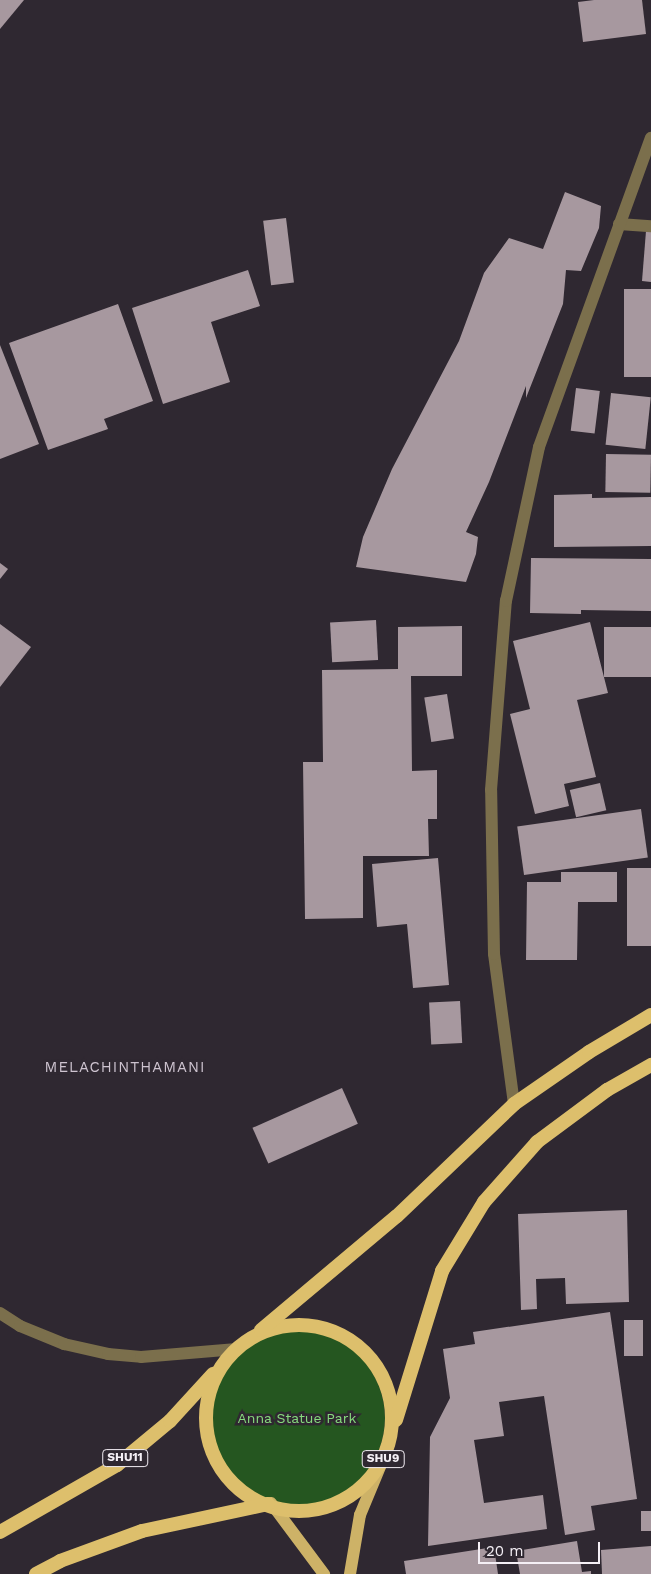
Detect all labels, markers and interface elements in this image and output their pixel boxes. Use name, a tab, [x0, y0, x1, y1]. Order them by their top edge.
district label: MELACHINTHAMANI	[43, 1059, 207, 1077]
park label: Anna Statue Park	[237, 1410, 357, 1426]
road number: SHU11	[101, 1449, 149, 1468]
road number: SHU9	[360, 1450, 406, 1468]
scale bar	[481, 1532, 604, 1564]
text: 20 m	[486, 1542, 524, 1560]

